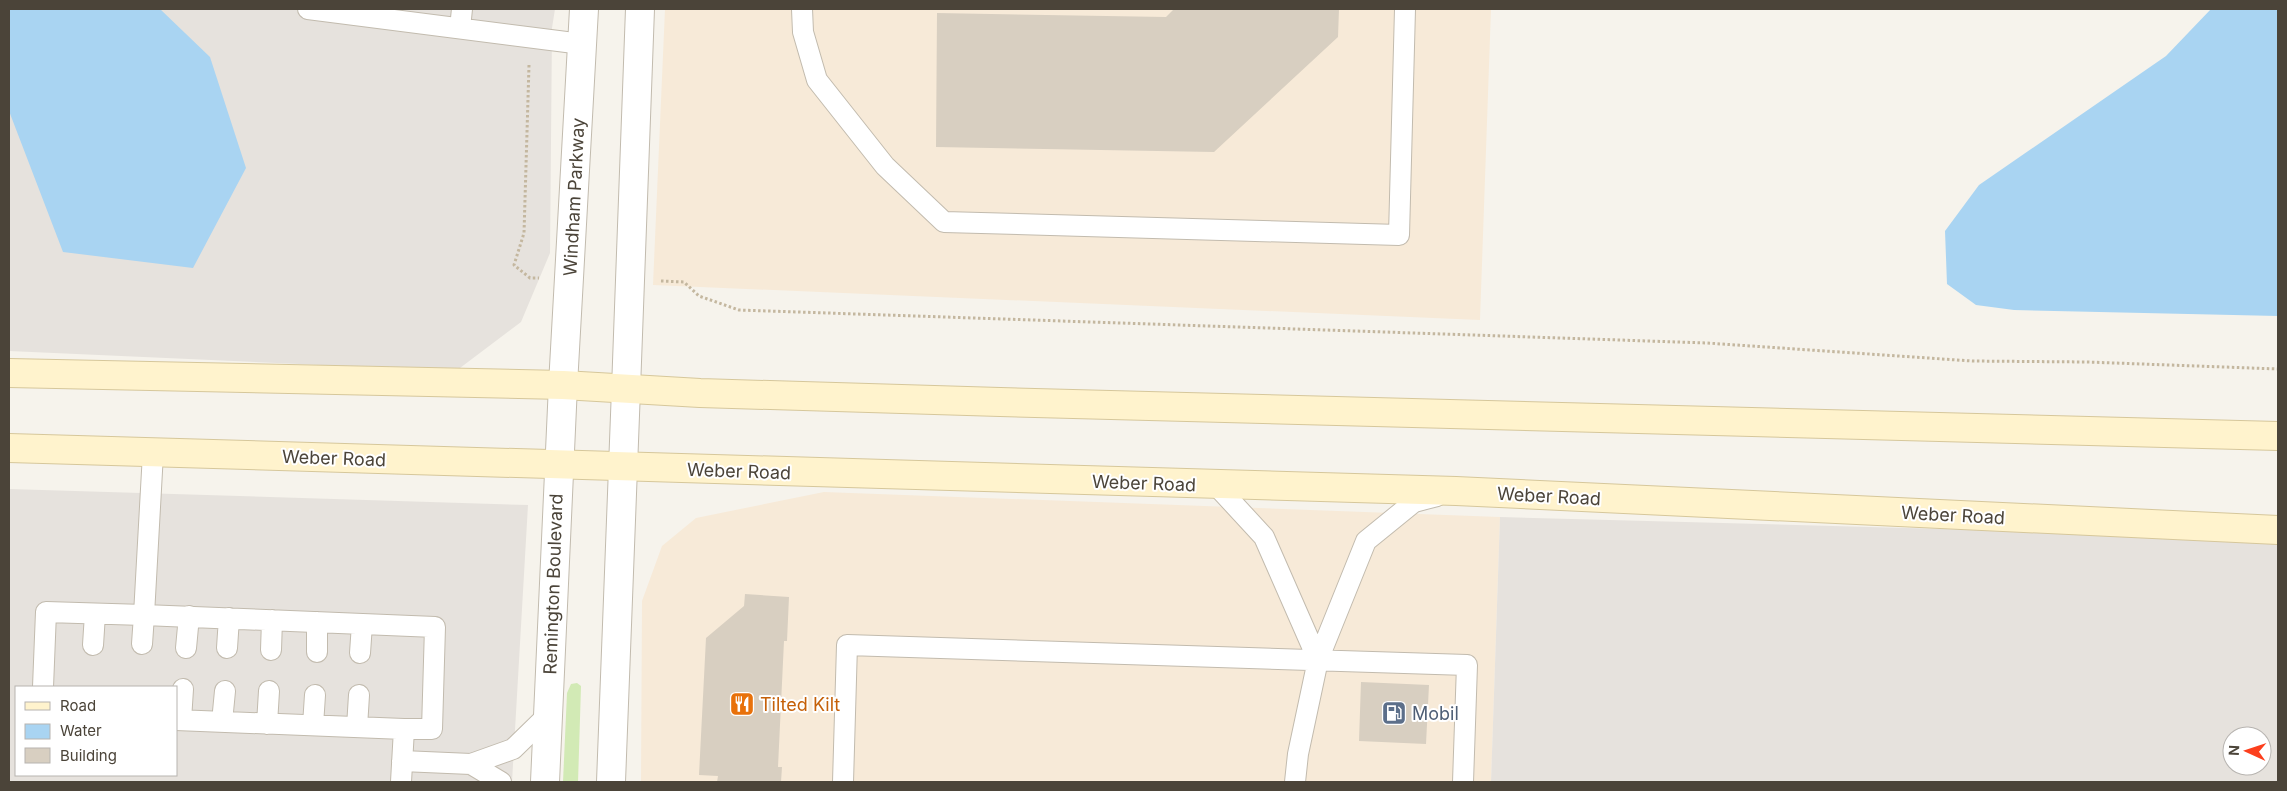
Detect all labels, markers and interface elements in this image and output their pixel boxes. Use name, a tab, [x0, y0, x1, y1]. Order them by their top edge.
street label: Windham Parkway	[559, 117, 589, 277]
street label: Weber Road	[282, 446, 386, 470]
street label: Weber Road	[687, 459, 791, 483]
street label: Weber Road	[1092, 471, 1196, 495]
street label: Weber Road	[1496, 483, 1602, 509]
street label: Remington Boulevard	[539, 493, 567, 675]
street label: Weber Road	[1900, 502, 2006, 528]
legend	[15, 686, 178, 776]
restaurant icon: Tilted Kilt	[729, 691, 755, 717]
place label: Tilted Kilt	[760, 694, 840, 715]
text: Road	[60, 696, 96, 715]
fuel station icon: Mobil	[1381, 700, 1407, 726]
place label: Mobil	[1412, 703, 1459, 724]
text: Water	[60, 721, 102, 740]
north arrow	[2222, 726, 2272, 776]
text: N	[2225, 745, 2242, 756]
text: Building	[60, 746, 117, 765]

